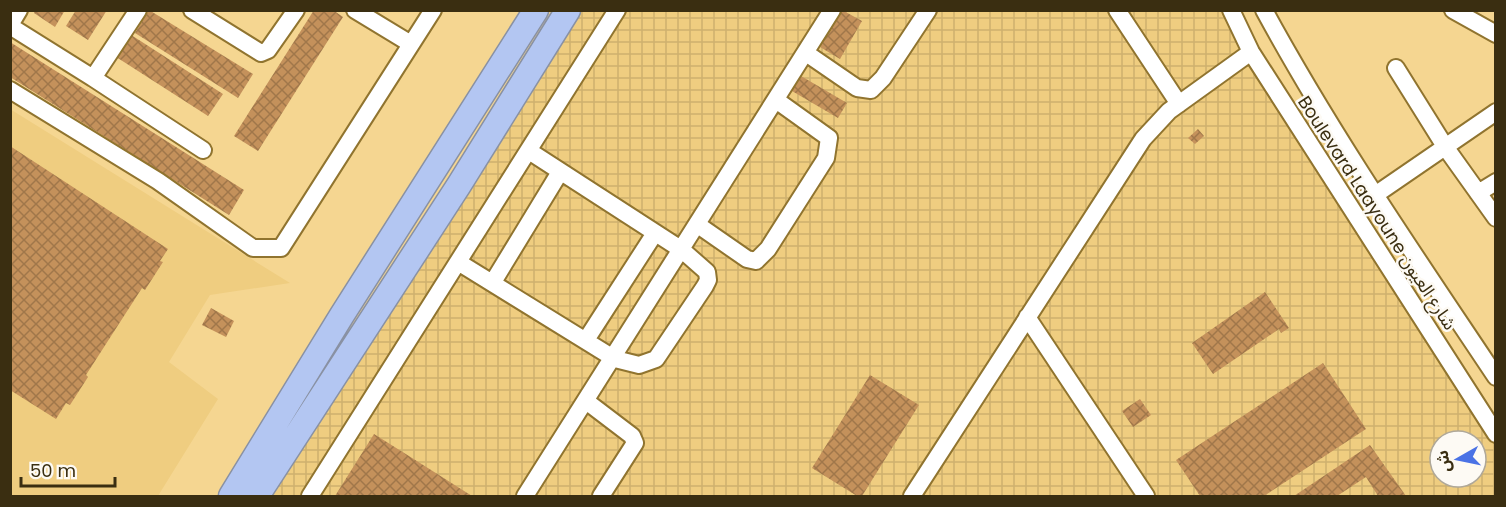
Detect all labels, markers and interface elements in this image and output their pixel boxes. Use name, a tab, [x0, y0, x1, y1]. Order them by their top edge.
street label: Boulevard Laayoune شارع العيون	[1291, 91, 1463, 336]
north arrow	[1428, 429, 1488, 489]
text: ش	[1431, 449, 1457, 474]
scale bar	[21, 450, 116, 488]
text: 50 m	[30, 458, 76, 483]

